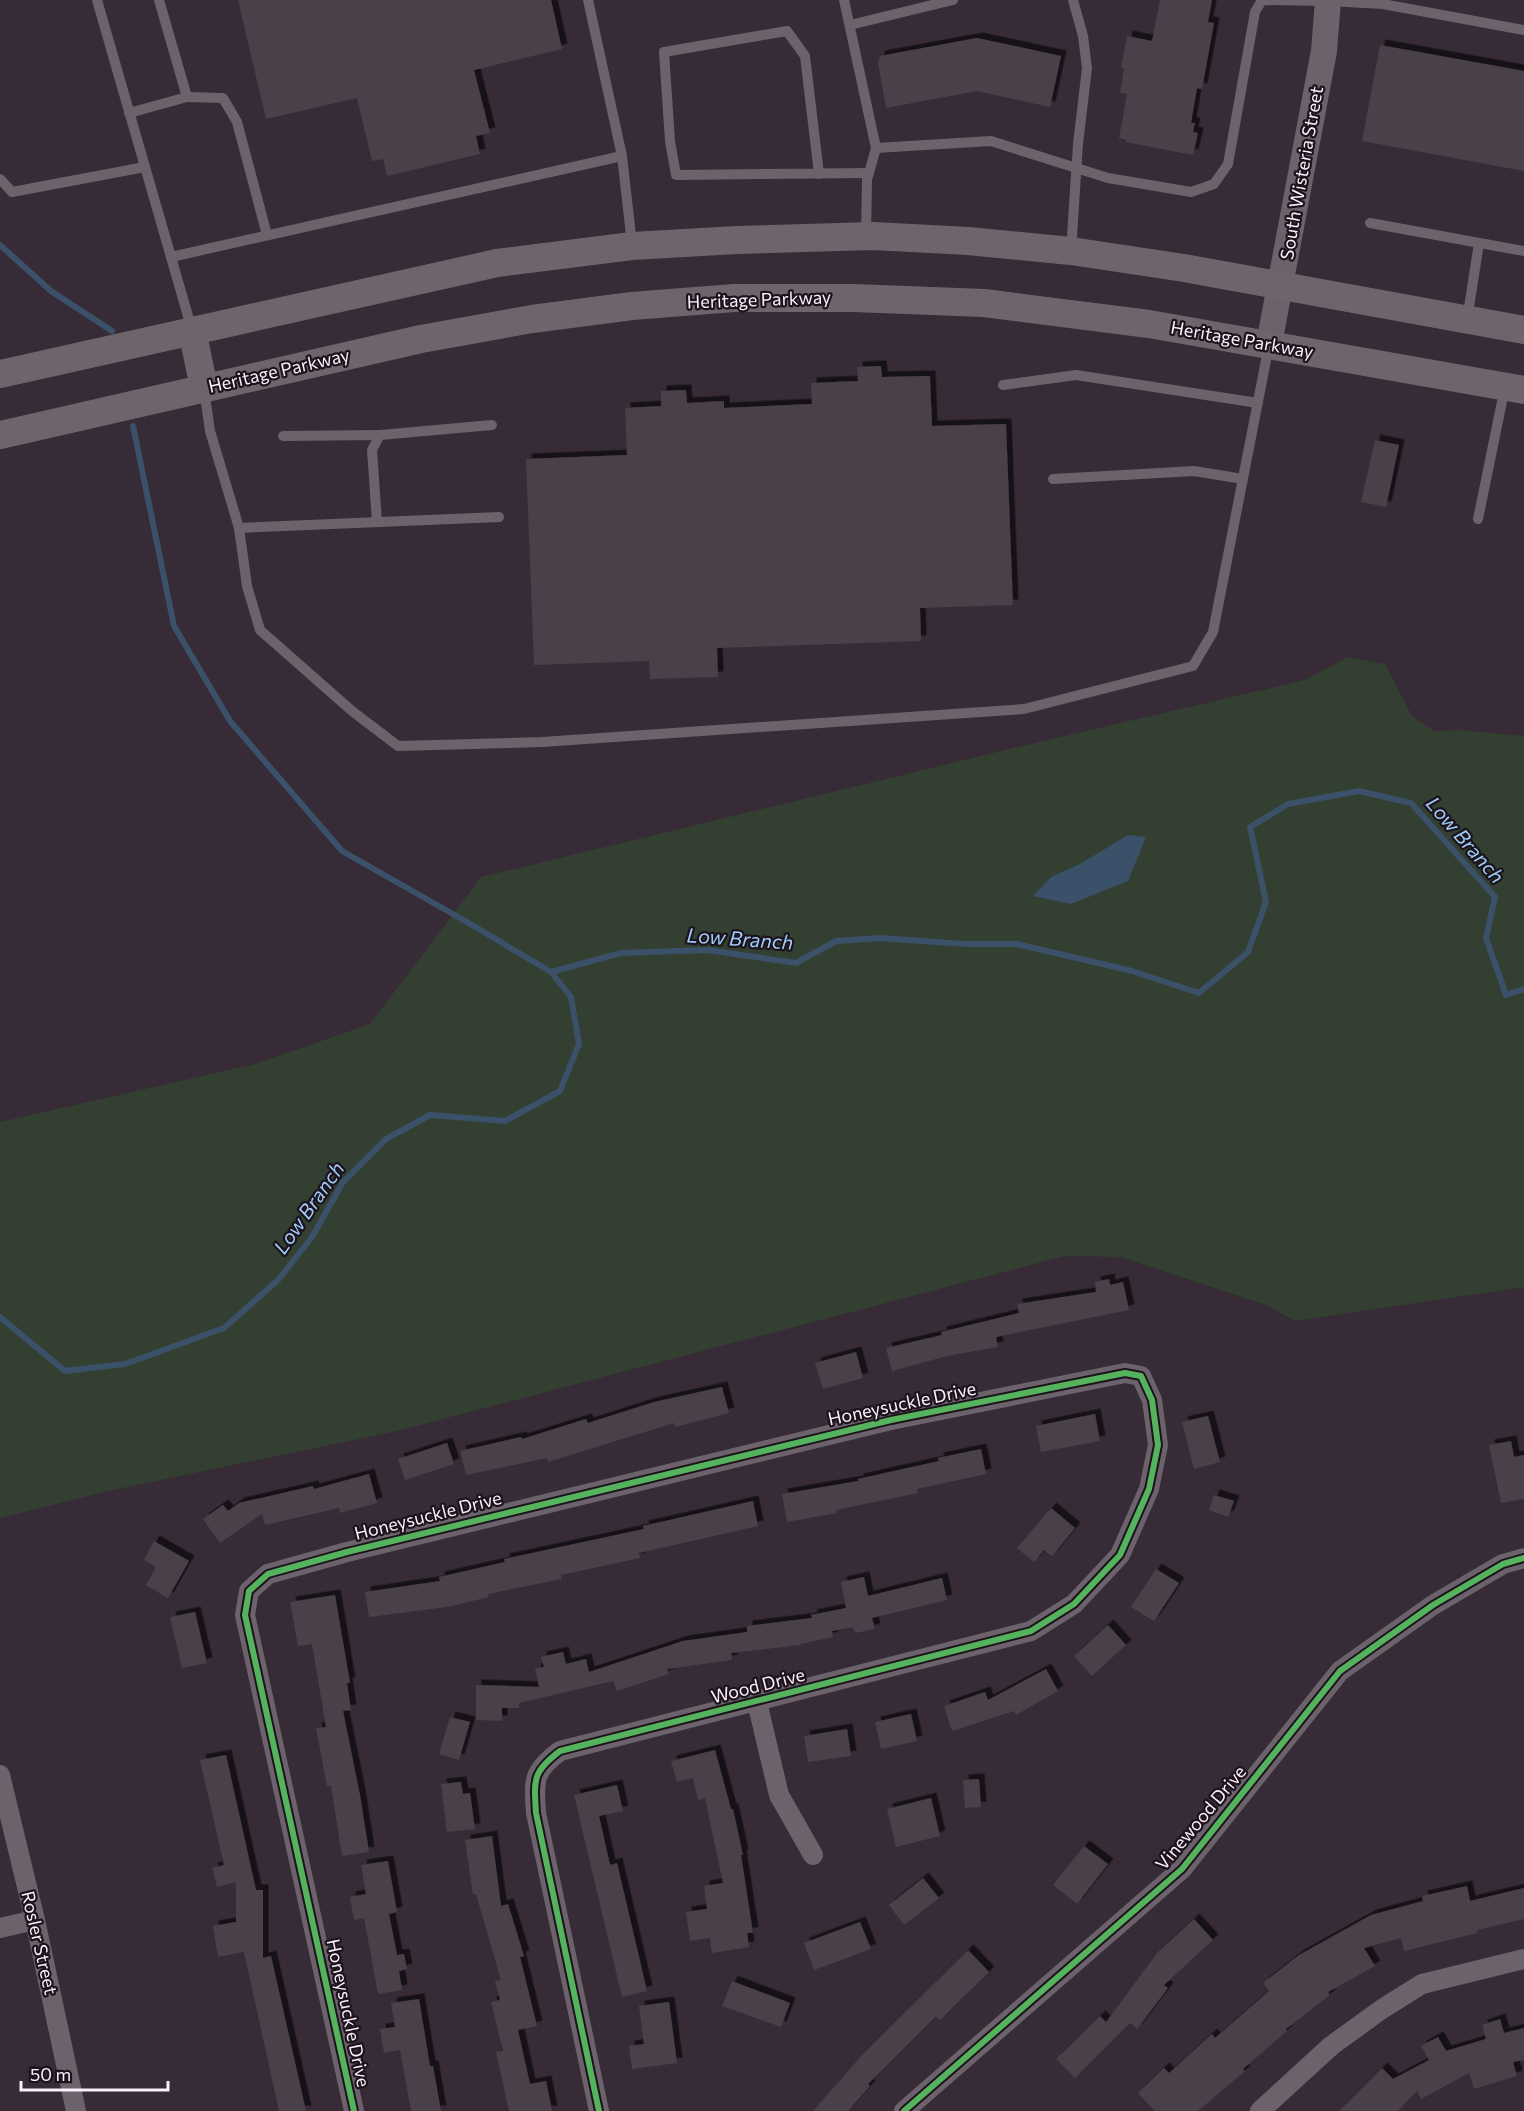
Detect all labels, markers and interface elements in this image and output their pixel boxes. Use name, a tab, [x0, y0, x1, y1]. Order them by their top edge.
street label: South Wisteria Street	[1275, 84, 1327, 261]
street label: Heritage Parkway	[686, 285, 832, 313]
street label: Heritage Parkway	[1169, 316, 1315, 362]
street label: Heritage Parkway	[206, 343, 352, 397]
water label: Low Branch	[1422, 791, 1510, 887]
water label: Low Branch	[686, 922, 794, 954]
water label: Low Branch	[268, 1157, 349, 1258]
street label: Honeysuckle Drive	[826, 1377, 978, 1429]
street label: Honeysuckle Drive	[352, 1486, 504, 1544]
street label: Wood Drive	[709, 1663, 807, 1707]
street label: Vinewood Drive	[1150, 1761, 1250, 1874]
street label: Rosler Street	[17, 1889, 63, 1997]
street label: Honeysuckle Drive	[323, 1937, 375, 2089]
scale bar	[21, 2054, 168, 2092]
text: 50 m	[30, 2063, 71, 2085]

